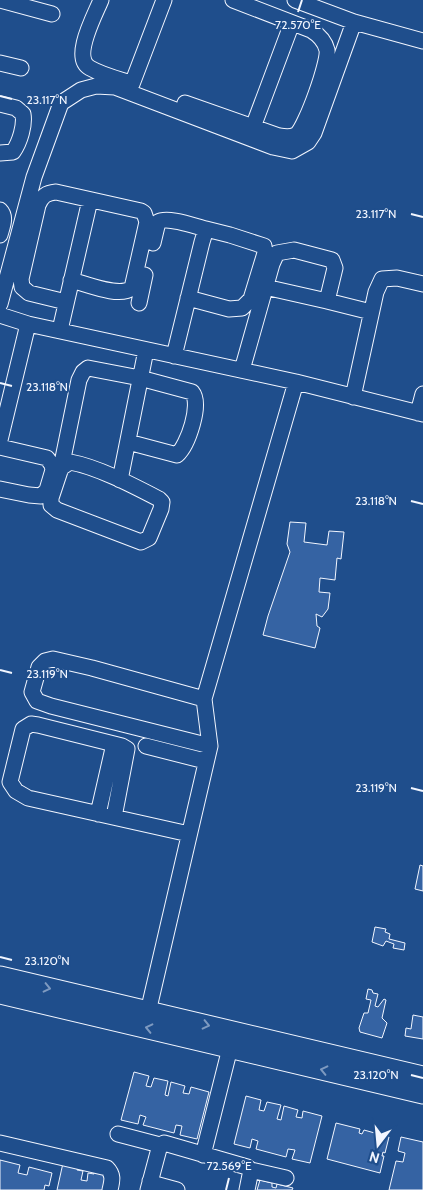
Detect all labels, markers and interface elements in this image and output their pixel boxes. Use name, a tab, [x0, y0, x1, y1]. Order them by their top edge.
text: 72.570°E	[275, 17, 321, 32]
text: 23.117°N	[27, 92, 67, 107]
text: 23.117°N	[356, 206, 396, 221]
text: 23.118°N	[26, 379, 68, 394]
text: 23.118°N	[355, 493, 397, 508]
text: 23.119°N	[26, 666, 68, 681]
text: 23.119°N	[355, 780, 397, 795]
text: 23.120°N	[24, 953, 70, 968]
one-way arrow	[43, 982, 52, 993]
one-way arrow	[201, 1019, 210, 1030]
one-way arrow	[145, 1023, 154, 1034]
one-way arrow	[320, 1065, 329, 1076]
text: 23.120°N	[353, 1067, 399, 1082]
north arrow	[353, 1120, 403, 1170]
text: N	[367, 1147, 382, 1168]
text: 72.569°E	[206, 1158, 252, 1173]

